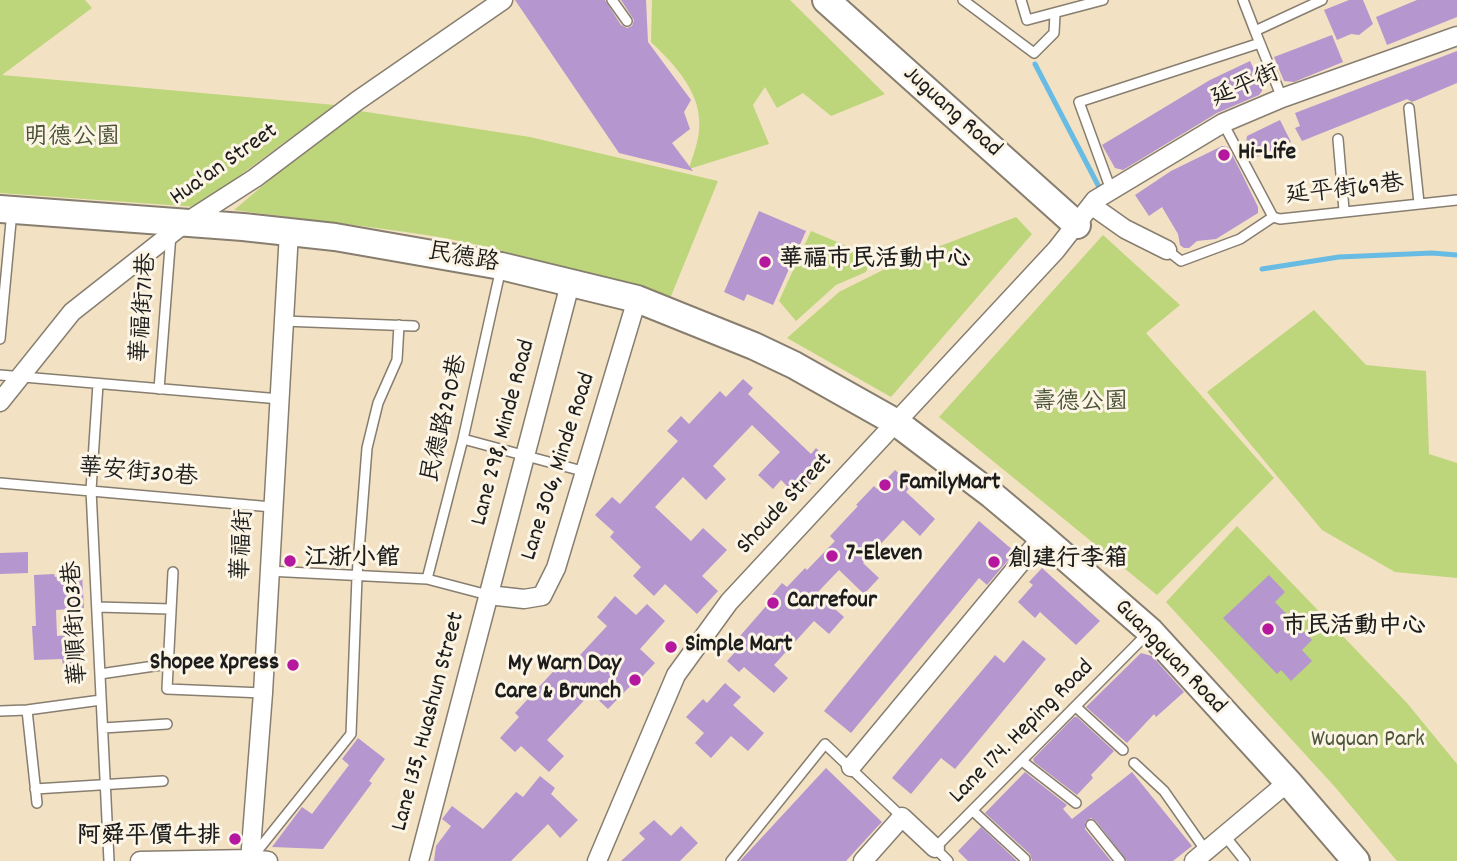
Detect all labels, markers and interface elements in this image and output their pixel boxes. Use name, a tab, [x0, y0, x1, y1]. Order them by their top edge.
street label: Juguang Road	[896, 61, 1006, 165]
street label: 延平街	[1207, 61, 1285, 115]
street label: Hua'an Street	[166, 118, 284, 214]
park label: 明德公園	[24, 126, 120, 154]
place label: Hi-Life	[1238, 141, 1296, 169]
marker: Hi-Life	[1216, 147, 1232, 163]
street label: 延平街69巷	[1284, 171, 1406, 213]
street label: 民德路	[425, 240, 501, 280]
place label: 華福市民活動中心	[779, 248, 971, 276]
street label: 華福街71巷	[128, 252, 164, 364]
marker: 華福市民活動中心	[757, 254, 773, 270]
street label: Lane 298, Minde Road	[466, 337, 544, 529]
street label: 民德路290巷	[418, 352, 476, 486]
street label: Lane 306, Minde Road	[516, 370, 604, 564]
park label: 壽德公園	[1032, 391, 1128, 419]
street label: Shoude Street	[732, 448, 840, 562]
street label: 華安街30巷	[77, 455, 199, 495]
place label: FamilyMart	[899, 471, 1000, 499]
marker: FamilyMart	[877, 477, 893, 493]
street label: 華福街	[229, 508, 261, 582]
place label: 7-Eleven	[846, 542, 922, 570]
place label: 江浙小館	[304, 547, 400, 575]
marker: 7-Eleven	[824, 548, 840, 564]
place label: 創建行李箱	[1008, 548, 1128, 576]
marker: 江浙小館	[282, 553, 298, 569]
marker: 創建行李箱	[986, 554, 1002, 570]
street label: 華順街103巷	[60, 560, 96, 686]
place label: Carrefour	[787, 589, 877, 617]
street label: Guangquan Road	[1107, 594, 1231, 722]
marker: Carrefour	[765, 595, 781, 611]
street label: Lane 135, Huashun Street	[387, 609, 473, 835]
place label: 市民活動中心	[1282, 615, 1426, 643]
marker: 市民活動中心	[1260, 621, 1276, 637]
place label: Simple Mart	[685, 633, 792, 661]
marker: Simple Mart	[663, 639, 679, 655]
place label: Shopee Xpress	[150, 651, 279, 679]
place label: My Warn Day Care & Brunch	[495, 652, 621, 708]
street label: Lane 174. Heping Road	[945, 655, 1101, 811]
marker: Shopee Xpress	[285, 657, 301, 673]
marker: My Warn Day Care & Brunch	[627, 672, 643, 688]
park label: Wuquan Park	[1311, 728, 1425, 756]
place label: 阿舜平價牛排	[77, 825, 221, 853]
marker: 阿舜平價牛排	[227, 831, 243, 847]

